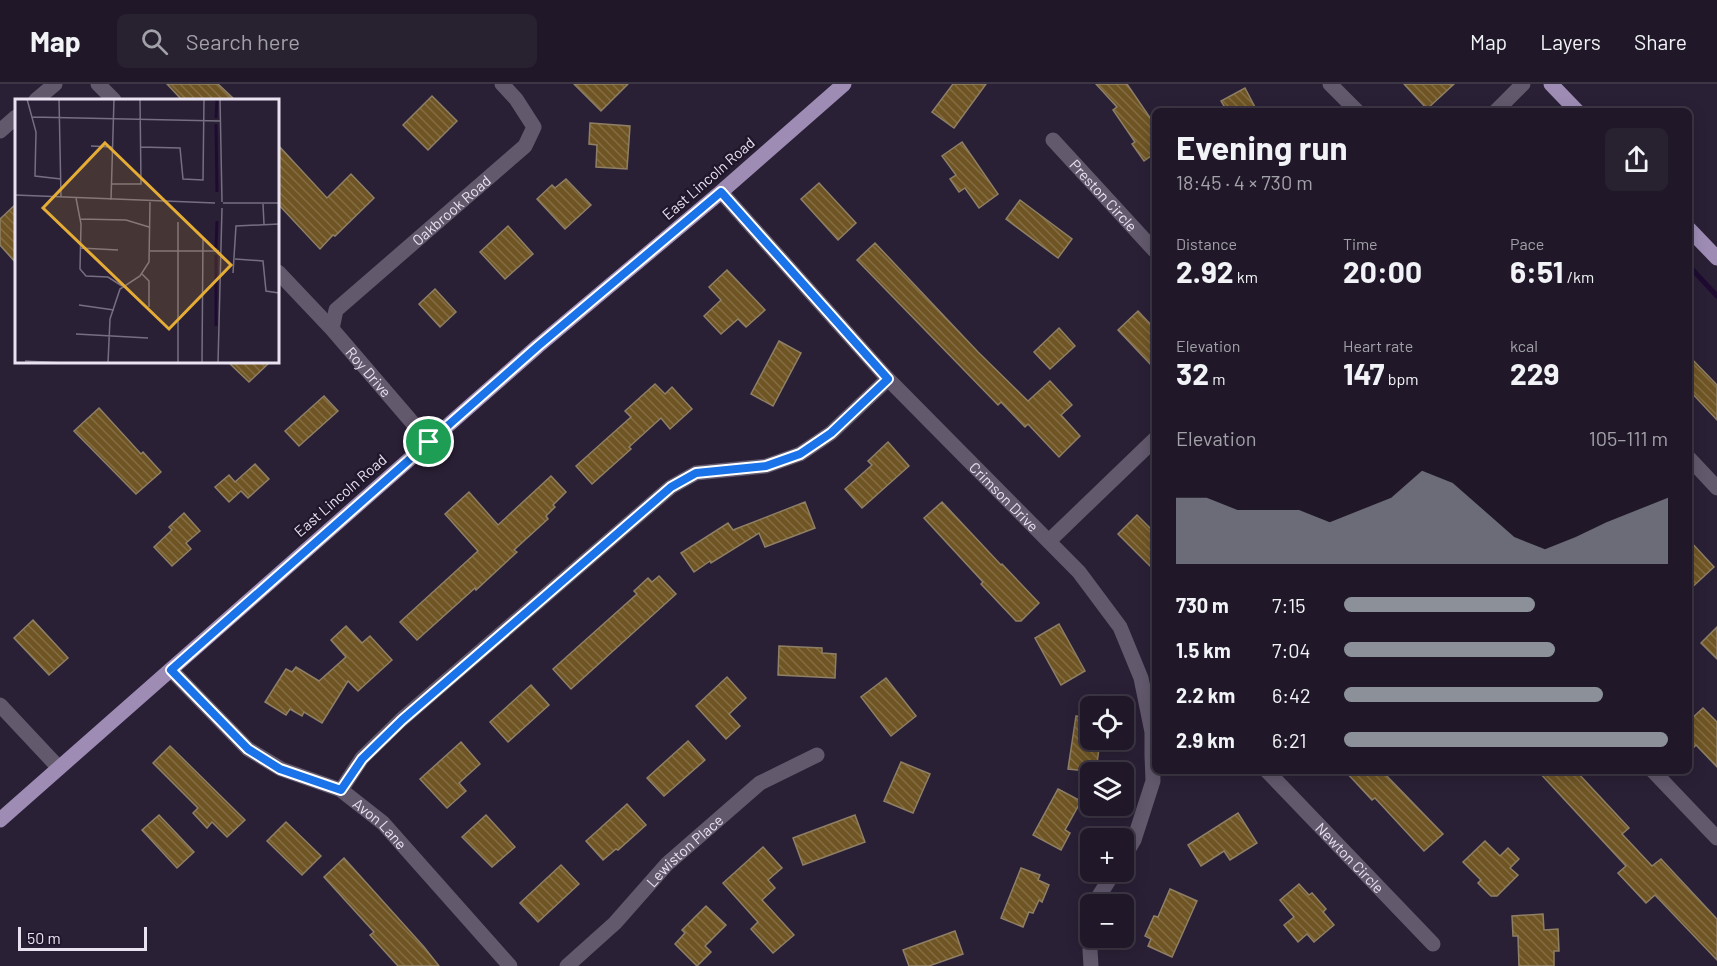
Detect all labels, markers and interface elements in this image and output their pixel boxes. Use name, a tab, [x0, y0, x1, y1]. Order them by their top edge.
search box	[117, 14, 537, 68]
text: Map	[30, 24, 81, 58]
icon: search	[138, 25, 171, 58]
text: Search here	[186, 28, 300, 54]
text: Map	[1470, 29, 1507, 54]
text: Layers	[1540, 29, 1601, 54]
text: Share	[1634, 29, 1687, 54]
inset map	[15, 99, 279, 363]
text: Evening run	[1176, 127, 1348, 167]
button: share	[1605, 128, 1668, 191]
street label: East Lincoln Road	[658, 133, 758, 223]
street label: Preston Circle	[1066, 155, 1141, 235]
text: 18:45 · 4 × 730 m	[1176, 170, 1313, 194]
street label: Oakbrook Road	[408, 171, 494, 249]
text: Distance	[1176, 234, 1237, 253]
text: Time	[1343, 234, 1378, 253]
text: Pace	[1510, 234, 1544, 253]
text: 2.92	[1176, 253, 1234, 289]
text: 20:00	[1343, 253, 1422, 289]
text: 6:51	[1510, 253, 1564, 289]
text: km	[1234, 267, 1258, 286]
text: /km	[1564, 267, 1594, 286]
text: Elevation	[1176, 336, 1240, 355]
text: Heart rate	[1343, 336, 1413, 355]
text: kcal	[1510, 336, 1538, 355]
street label: Roy Drive	[342, 343, 395, 401]
text: 32	[1176, 355, 1209, 391]
text: 147	[1343, 355, 1385, 391]
text: 229	[1510, 355, 1560, 391]
text: m	[1209, 369, 1225, 388]
text: bpm	[1385, 369, 1419, 388]
pin	[403, 416, 454, 467]
icon: arrive	[412, 425, 445, 458]
text: Elevation	[1176, 426, 1257, 450]
text: 105–111 m	[1589, 426, 1668, 450]
street label: East Lincoln Road	[290, 450, 390, 540]
street label: Crimson Drive	[966, 458, 1043, 535]
text: 730 m	[1176, 593, 1229, 617]
text: 7:15	[1272, 593, 1306, 617]
text: 1.5 km	[1176, 638, 1231, 662]
text: 7:04	[1272, 638, 1311, 662]
text: 2.2 km	[1176, 683, 1235, 707]
text: 6:42	[1272, 683, 1311, 707]
map controls	[1080, 696, 1134, 948]
button: locate	[1080, 696, 1134, 750]
text: 2.9 km	[1176, 728, 1235, 752]
text: 6:21	[1272, 728, 1307, 752]
button: layers	[1080, 762, 1134, 816]
street label: Avon Lane	[350, 794, 411, 853]
street label: Lewiston Place	[642, 810, 727, 890]
street label: Newton Circle	[1312, 819, 1388, 897]
button: +	[1080, 828, 1134, 882]
button: −	[1080, 894, 1134, 948]
scale bar	[18, 924, 147, 952]
text: 50 m	[27, 928, 61, 947]

